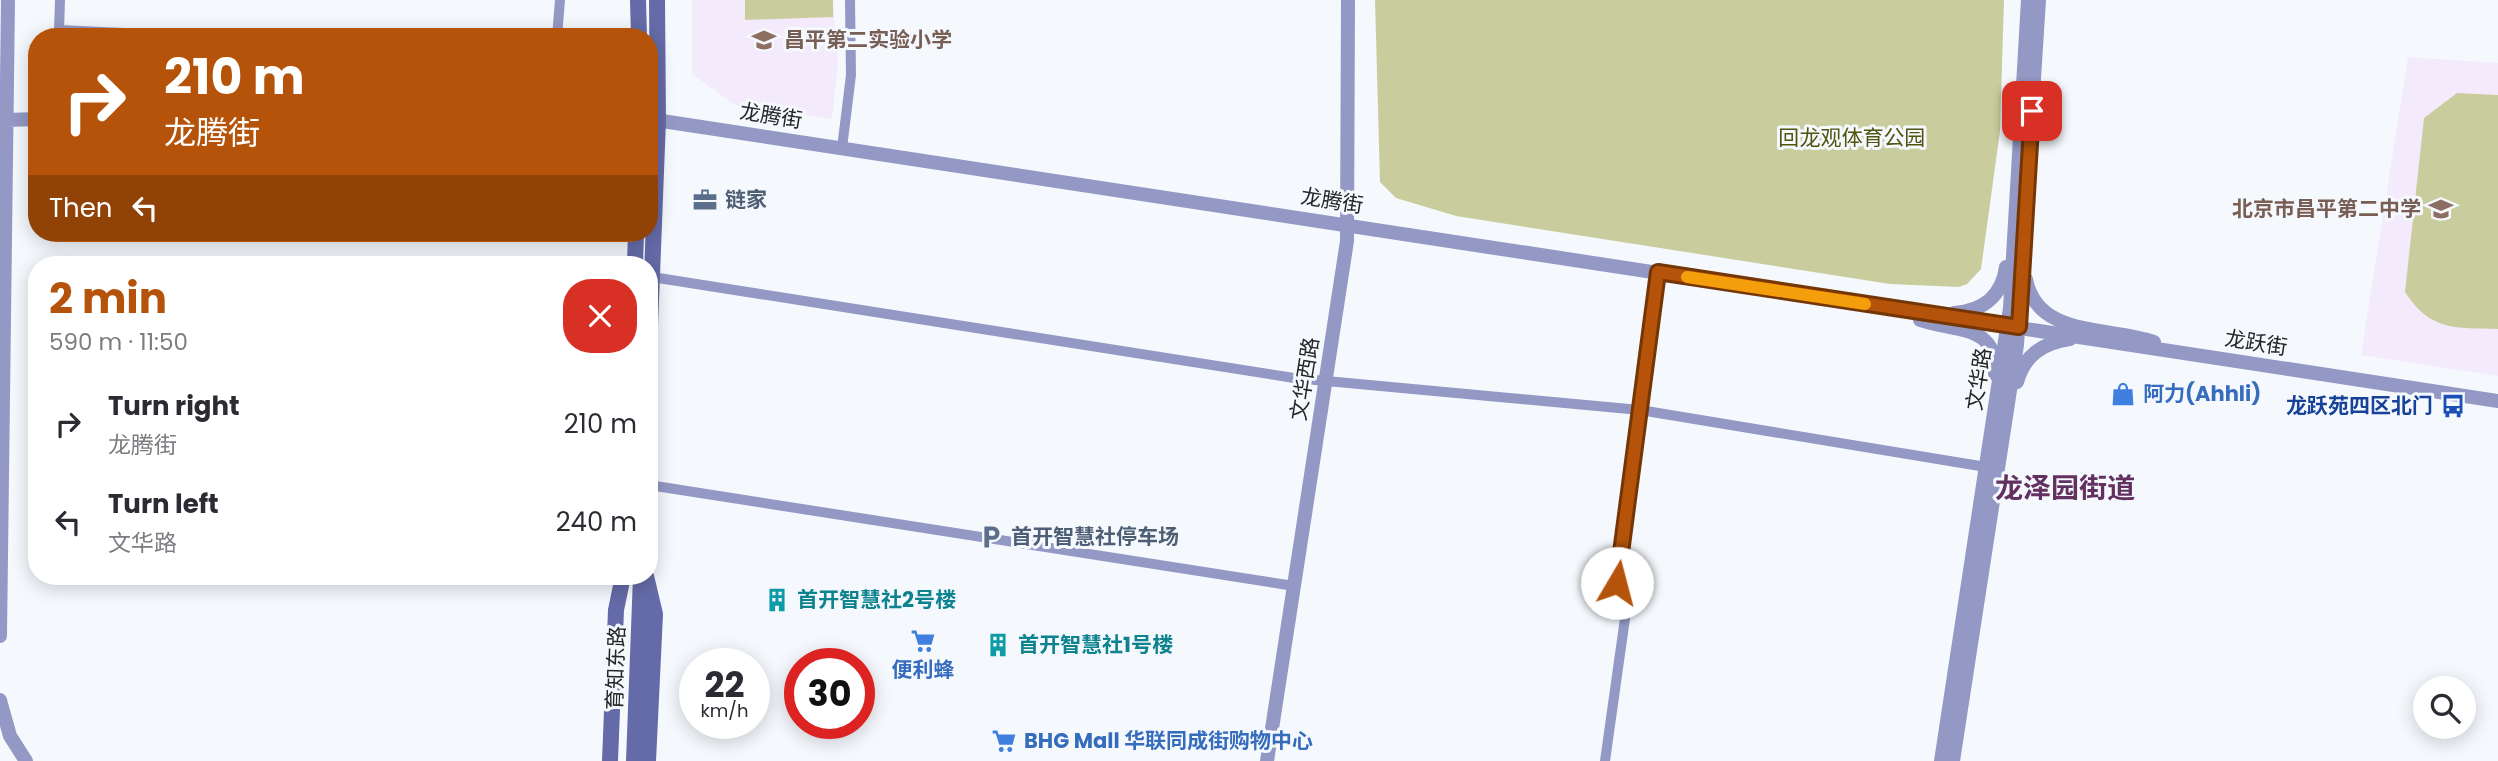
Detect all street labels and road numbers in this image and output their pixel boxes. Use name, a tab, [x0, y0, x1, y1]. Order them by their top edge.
street label: 龙腾街	[738, 96, 804, 135]
street label: 龙腾街	[1299, 181, 1365, 220]
street label: 龙跃街	[2223, 323, 2289, 362]
street label: 文华西路	[1284, 335, 1325, 423]
street label: 文华路	[1959, 346, 1998, 412]
street label: 育知东路	[600, 626, 631, 710]

